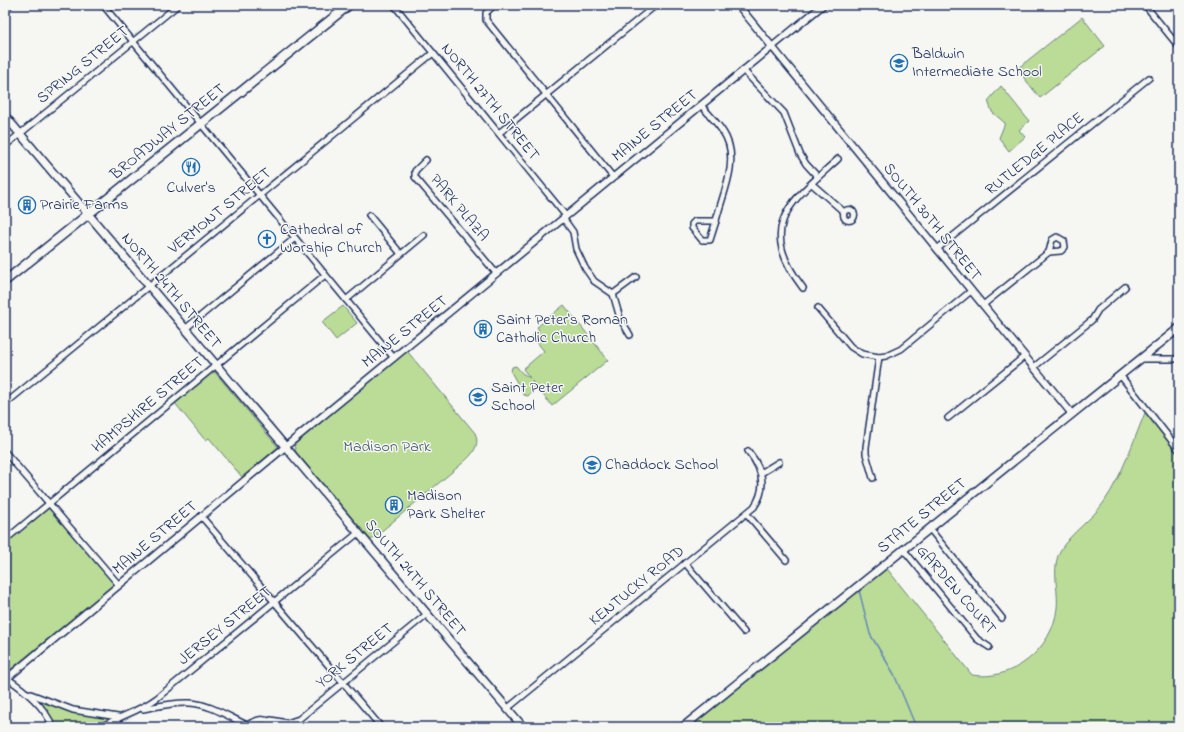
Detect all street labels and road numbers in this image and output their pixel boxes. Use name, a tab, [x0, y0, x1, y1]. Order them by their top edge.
street label: SPRING STREET	[32, 20, 134, 110]
street label: NORTH 27TH STREET	[435, 38, 545, 166]
street label: BROADWAY STREET	[104, 78, 231, 187]
street label: MAINE STREET	[607, 84, 703, 168]
street label: RUTLEDGE PLACE	[980, 106, 1090, 202]
street label: SOUTH 30TH STREET	[877, 158, 987, 286]
street label: VERMONT STREET	[162, 162, 277, 261]
street label: PARK PLAZA	[424, 169, 495, 247]
street label: NORTH 24TH STREET	[115, 228, 227, 354]
street label: MAINE STREET	[357, 290, 453, 374]
street label: HAMPSHIRE STREET	[87, 351, 209, 459]
street label: STATE STREET	[872, 472, 972, 560]
street label: MAINE STREET	[107, 495, 203, 581]
street label: SOUTH 24TH STREET	[358, 514, 472, 642]
street label: KENTUCKY ROAD	[584, 540, 690, 632]
street label: GARDEN COURT	[910, 540, 1002, 640]
street label: JERSEY STREET	[173, 581, 277, 671]
street label: YORK STREET	[311, 617, 399, 695]

